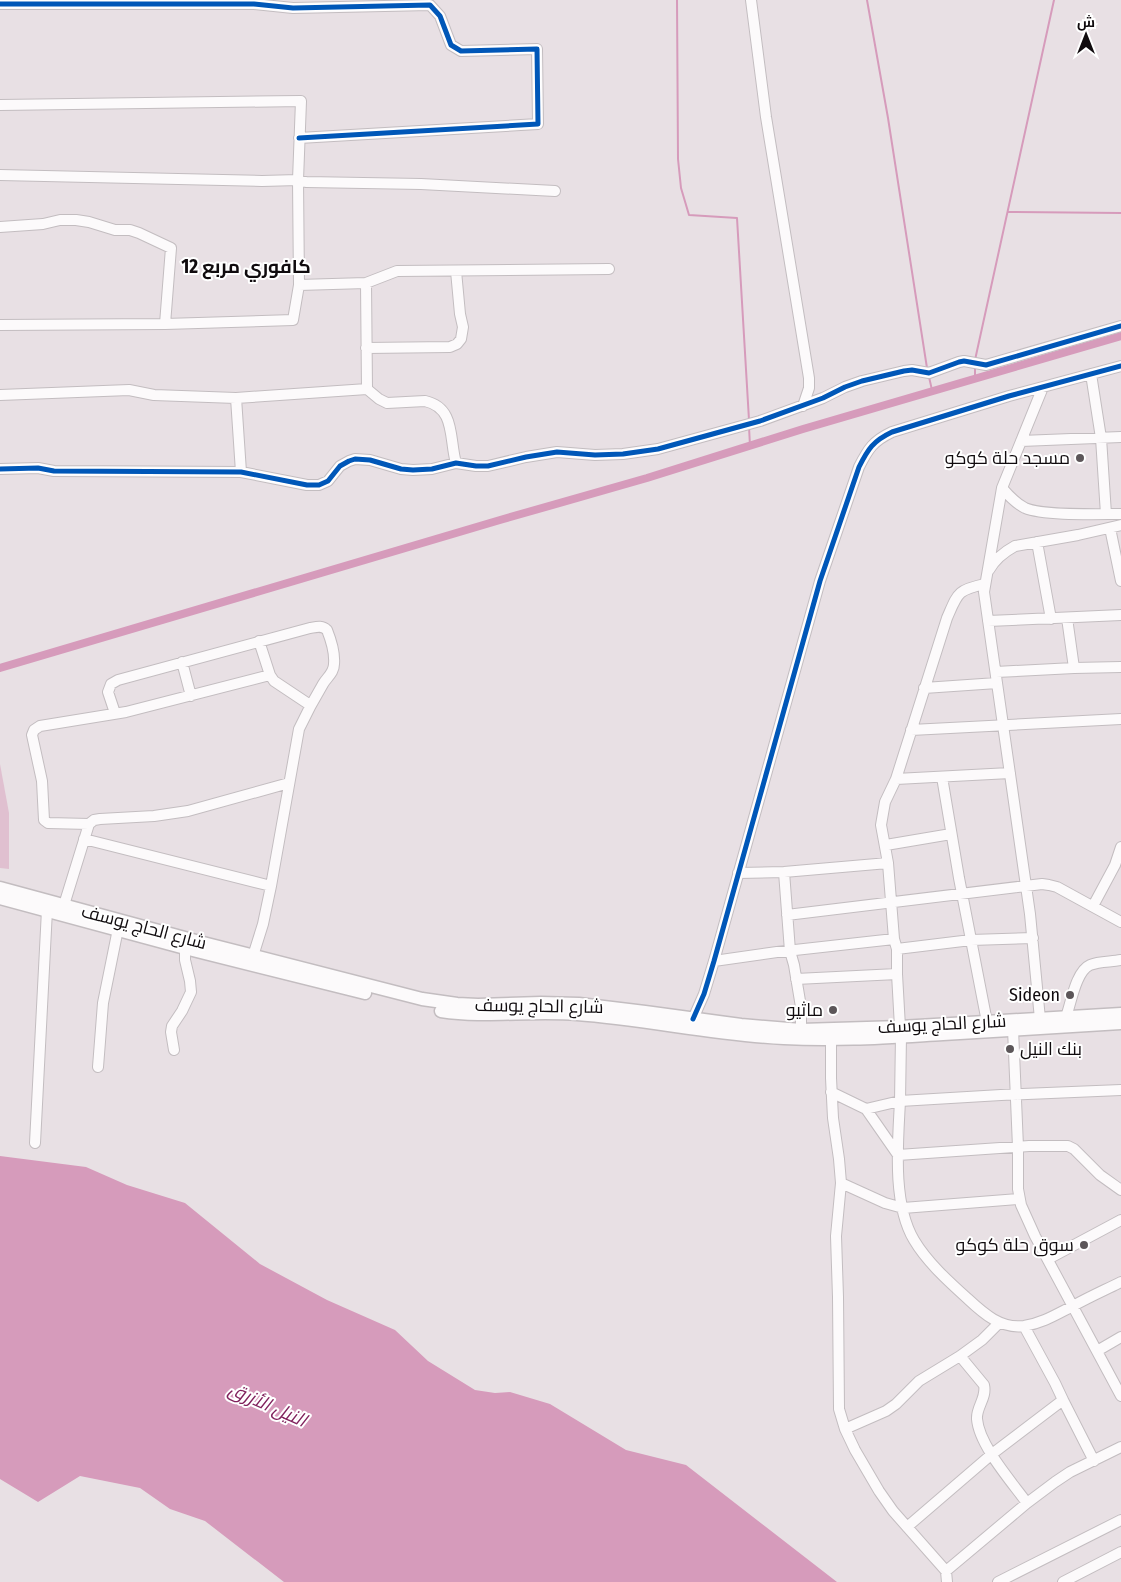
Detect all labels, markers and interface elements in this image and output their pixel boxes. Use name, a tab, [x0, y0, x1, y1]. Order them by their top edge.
north arrow	[1061, 10, 1111, 60]
text: ش	[1077, 14, 1095, 31]
district label: كافوري مربع 12	[181, 255, 311, 282]
place label: مسجد حلة كوكو	[945, 447, 1070, 469]
marker: مسجد حلة كوكو	[1074, 452, 1086, 464]
street label: شارع الحاج يوسف	[79, 900, 209, 955]
place label: Sideon	[1009, 984, 1060, 1006]
marker: Sideon	[1064, 989, 1076, 1001]
street label: شارع الحاج يوسف	[474, 994, 604, 1019]
place label: ماثيو	[786, 999, 823, 1021]
marker: ماثيو	[827, 1004, 839, 1016]
street label: شارع الحاج يوسف	[877, 1010, 1007, 1039]
place label: بنك النيل	[1020, 1038, 1082, 1060]
marker: بنك النيل	[1004, 1043, 1016, 1055]
place label: سوق حلة كوكو	[955, 1234, 1074, 1257]
marker: سوق حلة كوكو	[1078, 1239, 1090, 1251]
water label: النيل الأزرق	[225, 1377, 312, 1434]

